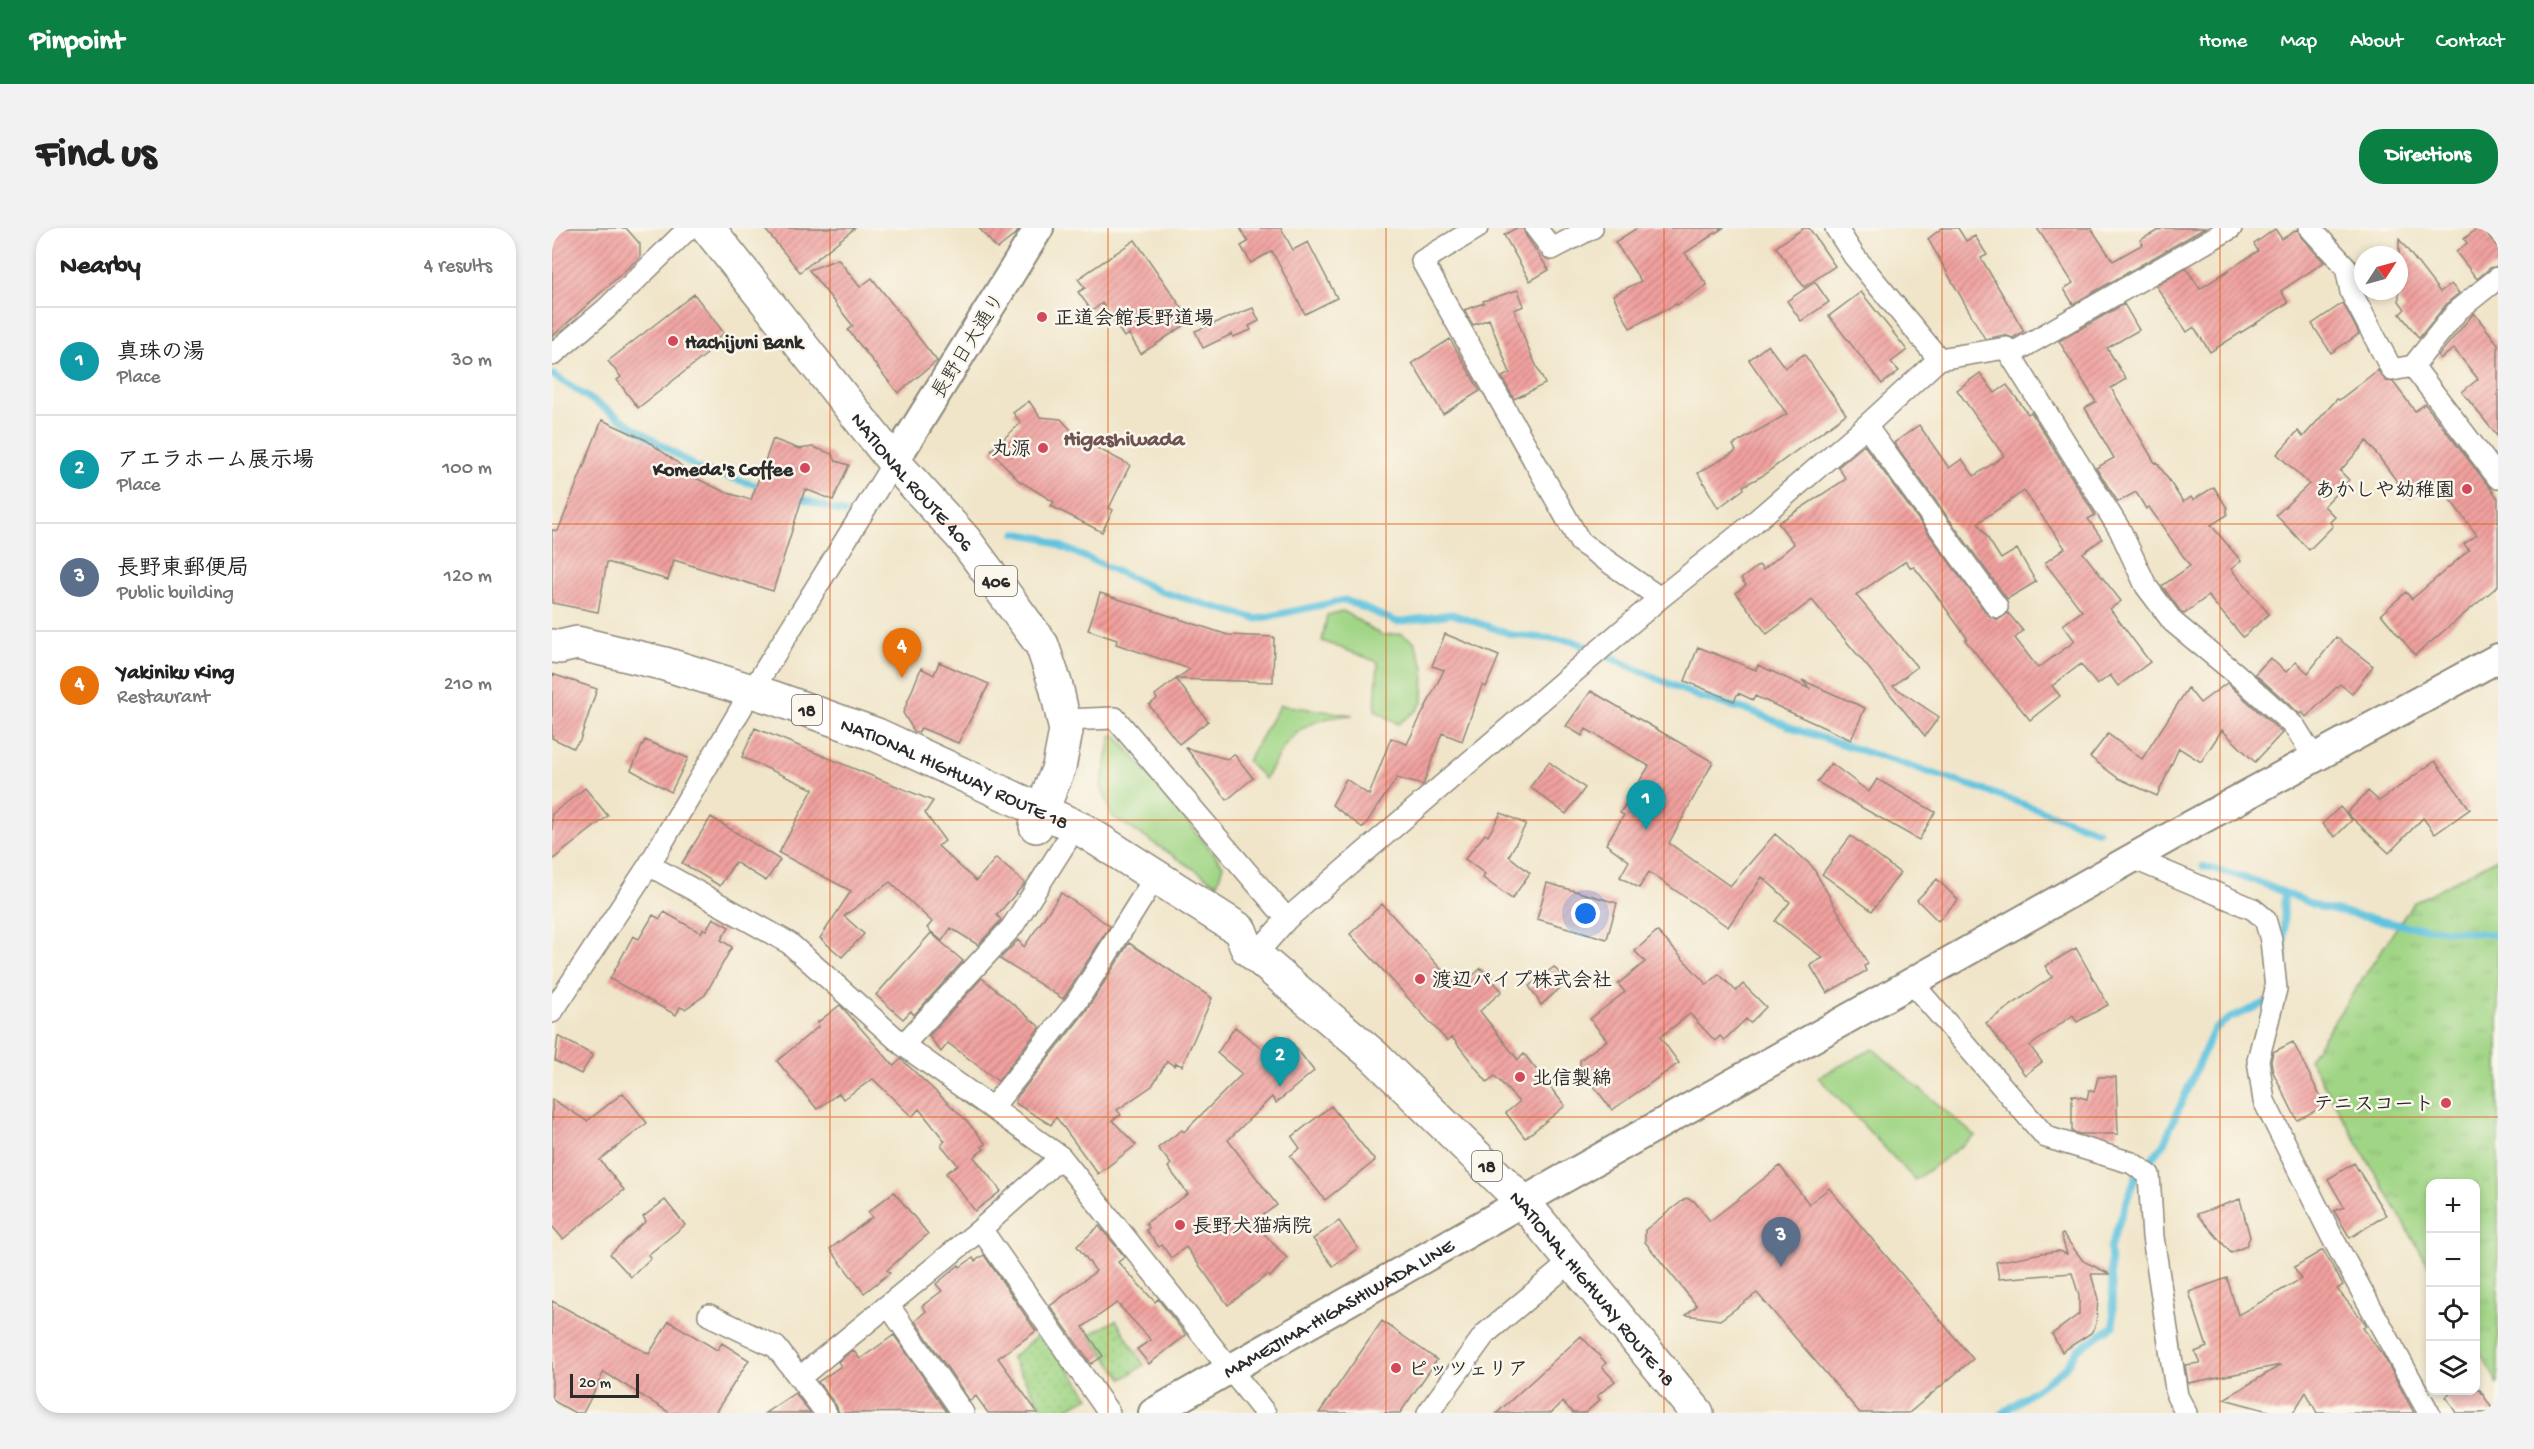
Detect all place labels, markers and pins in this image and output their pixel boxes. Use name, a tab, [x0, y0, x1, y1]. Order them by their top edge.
place label: 正道会館長野道場	[1054, 307, 1214, 332]
marker: 正道会館長野道場	[1035, 310, 1049, 324]
place label: Hachijuni Bank	[685, 333, 805, 356]
marker: Hachijuni Bank	[666, 334, 680, 348]
place label: 丸源	[991, 438, 1031, 463]
marker: 丸源	[1036, 441, 1050, 455]
place label: Komeda's Coffee	[652, 460, 794, 483]
marker: Komeda's Coffee	[798, 461, 812, 475]
place label: あかしや幼稚園	[2315, 479, 2455, 504]
marker: あかしや幼稚園	[2460, 482, 2474, 496]
pin: 4	[882, 628, 922, 678]
pin: 1	[1626, 780, 1666, 830]
place label: 渡辺パイプ株式会社	[1432, 969, 1612, 994]
marker: 渡辺パイプ株式会社	[1413, 972, 1427, 986]
pin: 2	[1260, 1038, 1300, 1087]
place label: 北信製綿	[1532, 1067, 1612, 1092]
marker: 北信製綿	[1513, 1070, 1527, 1084]
place label: テニスコート	[2314, 1095, 2434, 1118]
marker: テニスコート	[2439, 1096, 2453, 1110]
place label: 長野犬猫病院	[1192, 1215, 1312, 1240]
marker: 長野犬猫病院	[1173, 1218, 1187, 1232]
pin: 3	[1762, 1218, 1800, 1267]
place label: ピッツェリア	[1408, 1360, 1528, 1383]
marker: ピッツェリア	[1389, 1361, 1403, 1375]

